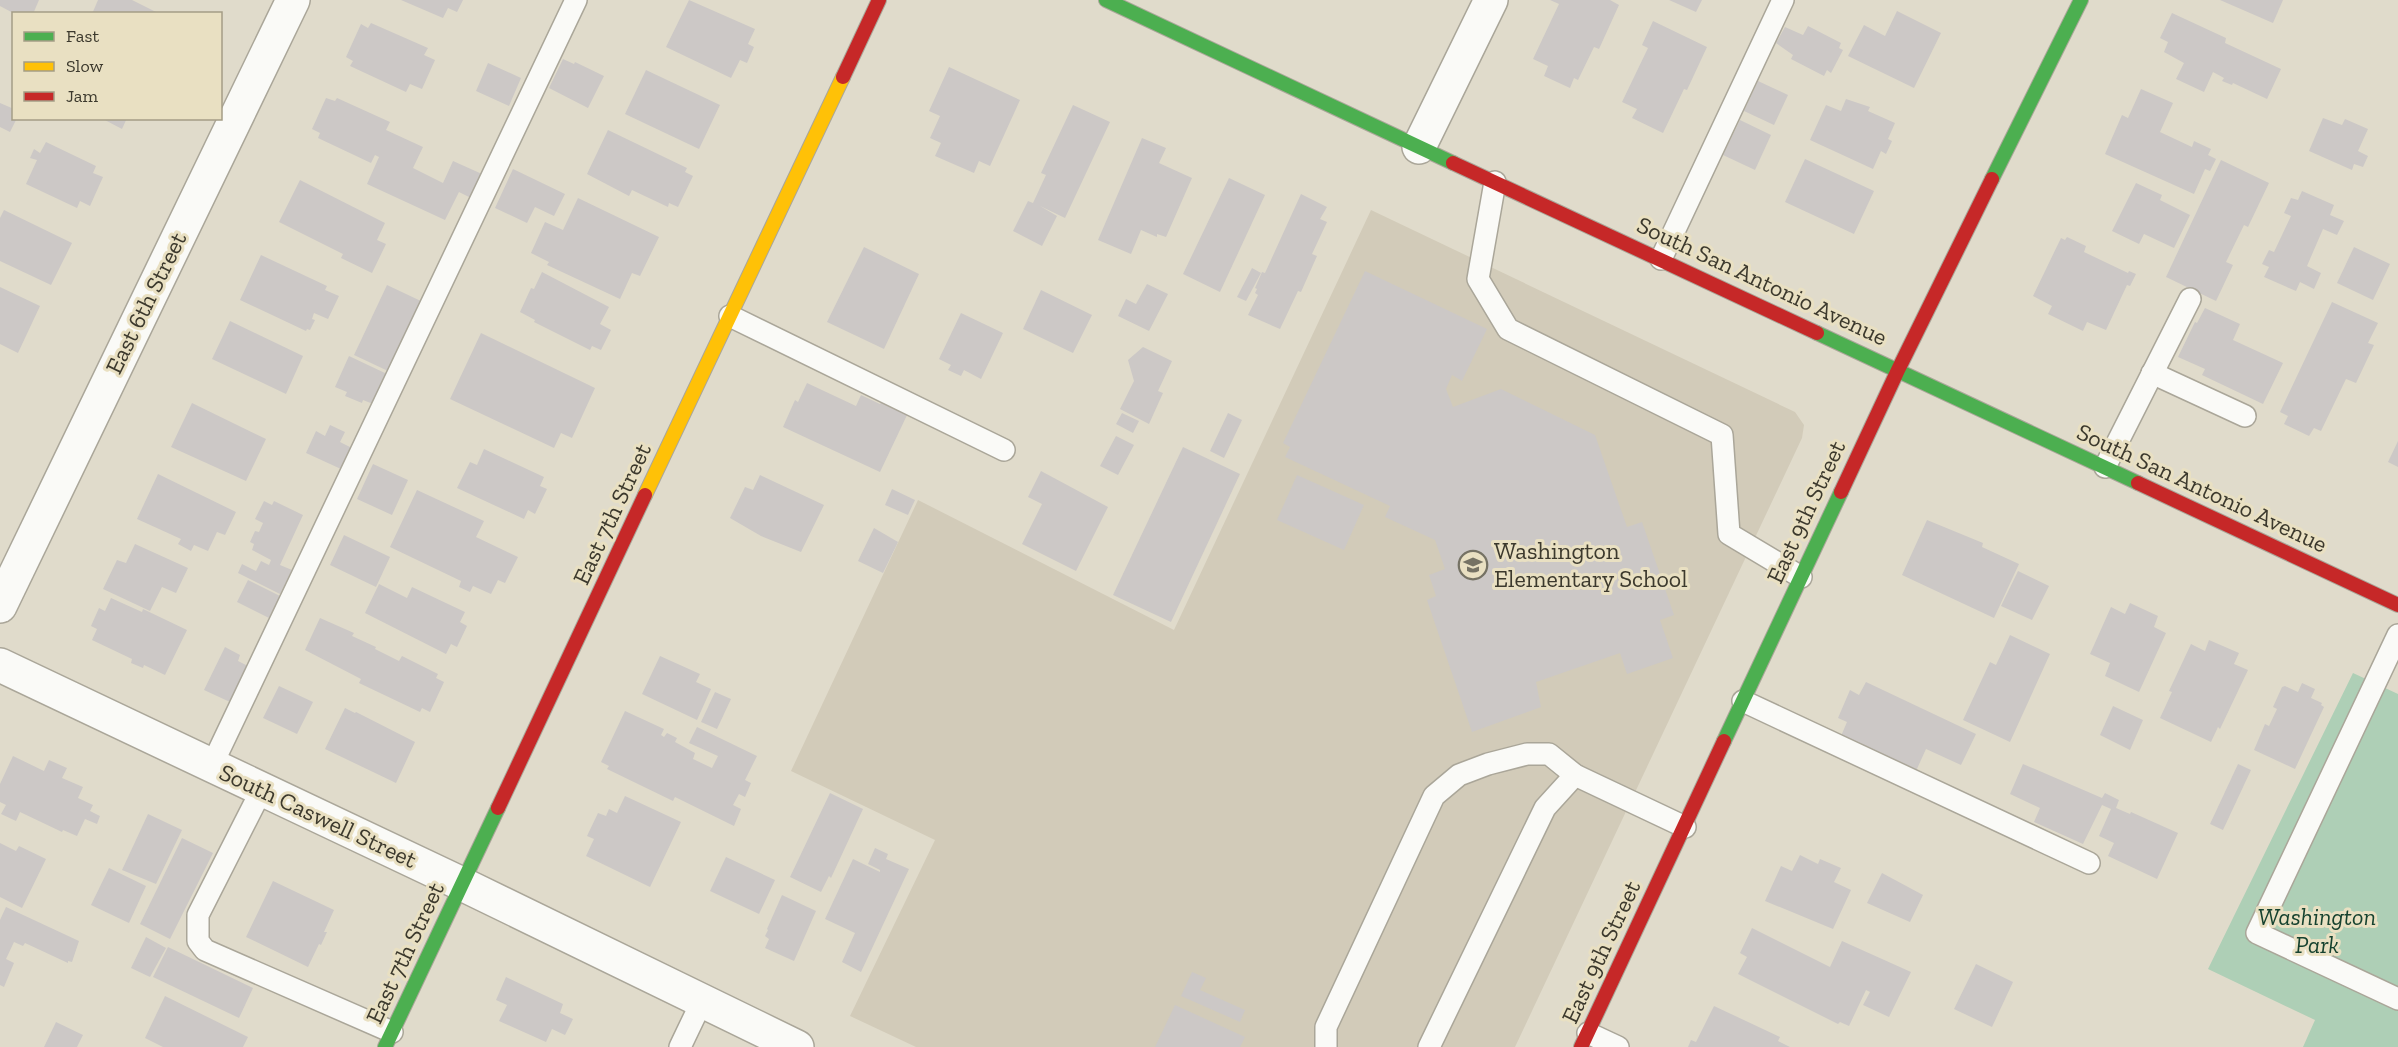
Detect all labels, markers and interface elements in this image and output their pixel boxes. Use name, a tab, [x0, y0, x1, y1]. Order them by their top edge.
legend	[12, 12, 222, 120]
text: Fast	[66, 25, 99, 47]
text: Slow	[66, 55, 103, 77]
text: Jam	[66, 85, 98, 107]
street label: South San Antonio Avenue	[1632, 210, 1892, 351]
street label: East 6th Street	[99, 227, 192, 378]
street label: South San Antonio Avenue	[2072, 417, 2332, 558]
street label: East 9th Street	[1760, 436, 1851, 588]
street label: East 7th Street	[566, 438, 657, 589]
place label: Washington Elementary School	[1494, 536, 1688, 593]
school or university icon: Washington Elementary School	[1457, 549, 1489, 581]
street label: South Caswell Street	[215, 757, 422, 874]
street label: East 9th Street	[1555, 876, 1646, 1028]
street label: East 7th Street	[359, 877, 450, 1028]
park label: Washington Park	[2258, 902, 2376, 959]

